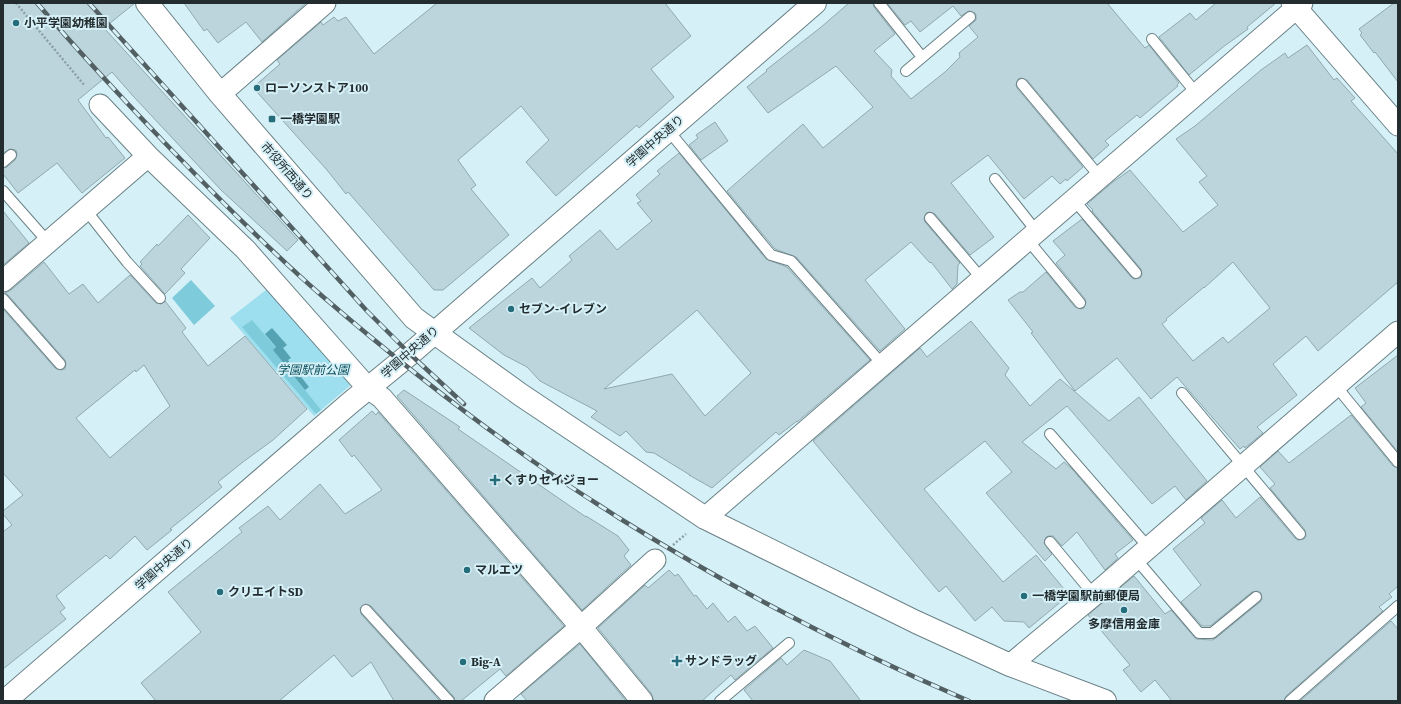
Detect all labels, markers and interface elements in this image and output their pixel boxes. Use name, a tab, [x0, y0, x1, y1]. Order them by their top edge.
place label: 小平学園幼稚園	[24, 15, 108, 31]
marker: 小平学園幼稚園	[11, 18, 21, 28]
place label: ローソンストア100	[265, 80, 369, 96]
marker: ローソンストア100	[252, 83, 262, 93]
place label: 一橋学園駅	[280, 111, 340, 127]
street label: 学園中央通り	[623, 111, 687, 171]
marker: 一橋学園駅	[267, 114, 277, 124]
street label: 市役所西通り	[257, 139, 317, 203]
place label: セブン-イレブン	[519, 301, 607, 317]
marker: セブン-イレブン	[506, 304, 516, 314]
street label: 学園中央通り	[378, 322, 442, 382]
park label: 学園駅前公園	[277, 362, 351, 378]
place label: くすりセイジョー	[503, 472, 599, 488]
marker: くすりセイジョー	[490, 475, 500, 485]
street label: 学園中央通り	[132, 534, 196, 594]
place label: マルエツ	[475, 562, 523, 578]
marker: マルエツ	[462, 565, 472, 575]
place label: クリエイトSD	[228, 584, 303, 600]
marker: クリエイトSD	[215, 587, 225, 597]
place label: 一橋学園駅前郵便局	[1032, 588, 1140, 604]
marker: 一橋学園駅前郵便局	[1019, 591, 1029, 601]
marker: 多摩信用金庫	[1119, 605, 1129, 615]
place label: 多摩信用金庫	[1088, 616, 1160, 632]
place label: サンドラッグ	[685, 653, 757, 669]
place label: Big-A	[471, 654, 501, 670]
marker: サンドラッグ	[672, 656, 682, 666]
marker: Big-A	[458, 657, 468, 667]

